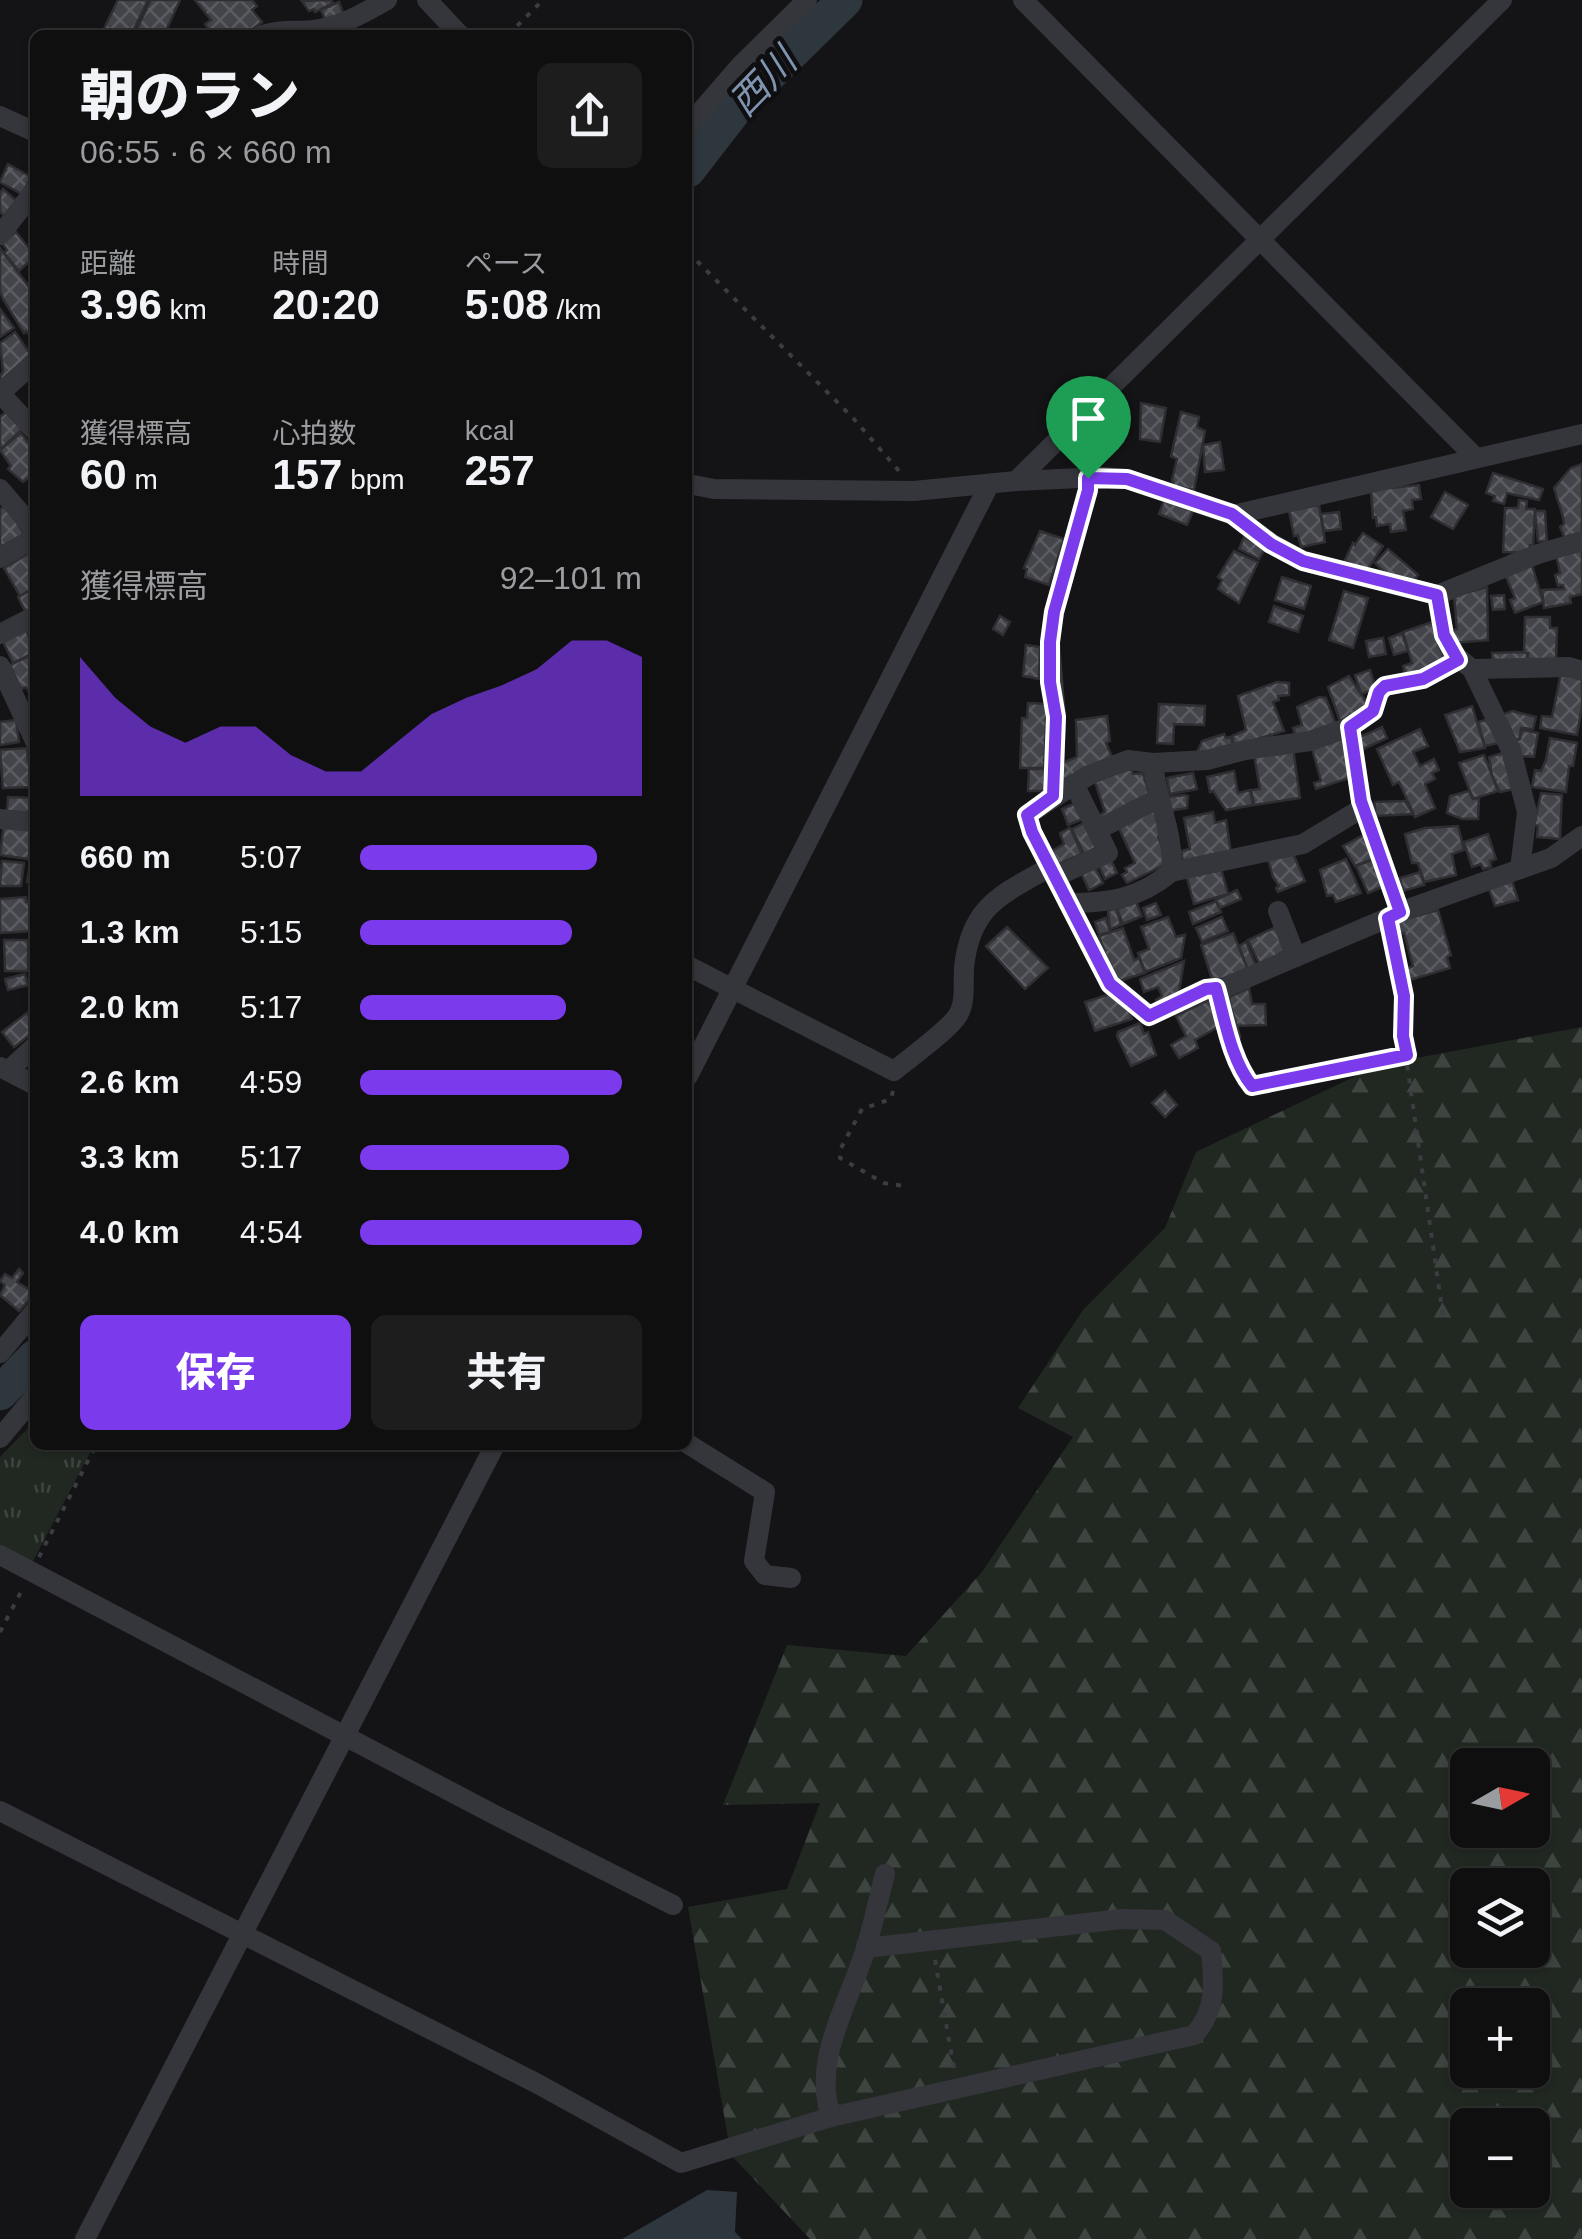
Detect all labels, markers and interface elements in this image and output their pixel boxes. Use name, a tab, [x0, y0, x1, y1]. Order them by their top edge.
water label: 西川	[721, 37, 807, 124]
button: share	[537, 63, 642, 168]
text: 朝のラン	[80, 65, 300, 127]
text: 06:55 · 6 × 660 m	[80, 134, 332, 170]
text: 距離	[80, 248, 136, 279]
text: 時間	[272, 248, 328, 279]
text: ペース	[465, 248, 547, 279]
text: 3.96	[80, 281, 162, 328]
text: 20:20	[272, 281, 380, 328]
text: 5:08	[465, 281, 549, 328]
text: km	[162, 294, 207, 325]
text: /km	[549, 294, 602, 325]
pin	[1046, 376, 1131, 479]
icon: arrive	[1061, 391, 1116, 446]
text: kcal	[465, 415, 514, 446]
text: 獲得標高	[80, 418, 192, 449]
text: 心拍数	[272, 418, 356, 449]
text: 257	[465, 447, 535, 494]
text: 60	[80, 451, 127, 498]
text: 157	[272, 451, 342, 498]
text: m	[127, 464, 158, 495]
text: bpm	[342, 464, 405, 495]
text: 92–101 m	[500, 560, 642, 596]
text: 獲得標高	[80, 568, 208, 604]
text: 660 m	[80, 839, 171, 875]
text: 5:07	[240, 839, 302, 875]
text: 1.3 km	[80, 914, 180, 950]
text: 5:15	[240, 914, 302, 950]
text: 2.0 km	[80, 989, 180, 1025]
text: 5:17	[240, 989, 302, 1025]
text: 2.6 km	[80, 1064, 180, 1100]
text: 4:59	[240, 1064, 302, 1100]
text: 3.3 km	[80, 1139, 180, 1175]
text: 5:17	[240, 1139, 302, 1175]
text: 4.0 km	[80, 1214, 180, 1250]
text: 4:54	[240, 1214, 302, 1250]
button: 保存	[80, 1315, 351, 1430]
button: 共有	[371, 1315, 642, 1430]
north arrow	[1450, 1748, 1550, 1848]
map controls	[1450, 1748, 1550, 2208]
button: layers	[1450, 1868, 1550, 1968]
button: +	[1450, 1988, 1550, 2088]
button: −	[1450, 2108, 1550, 2208]

